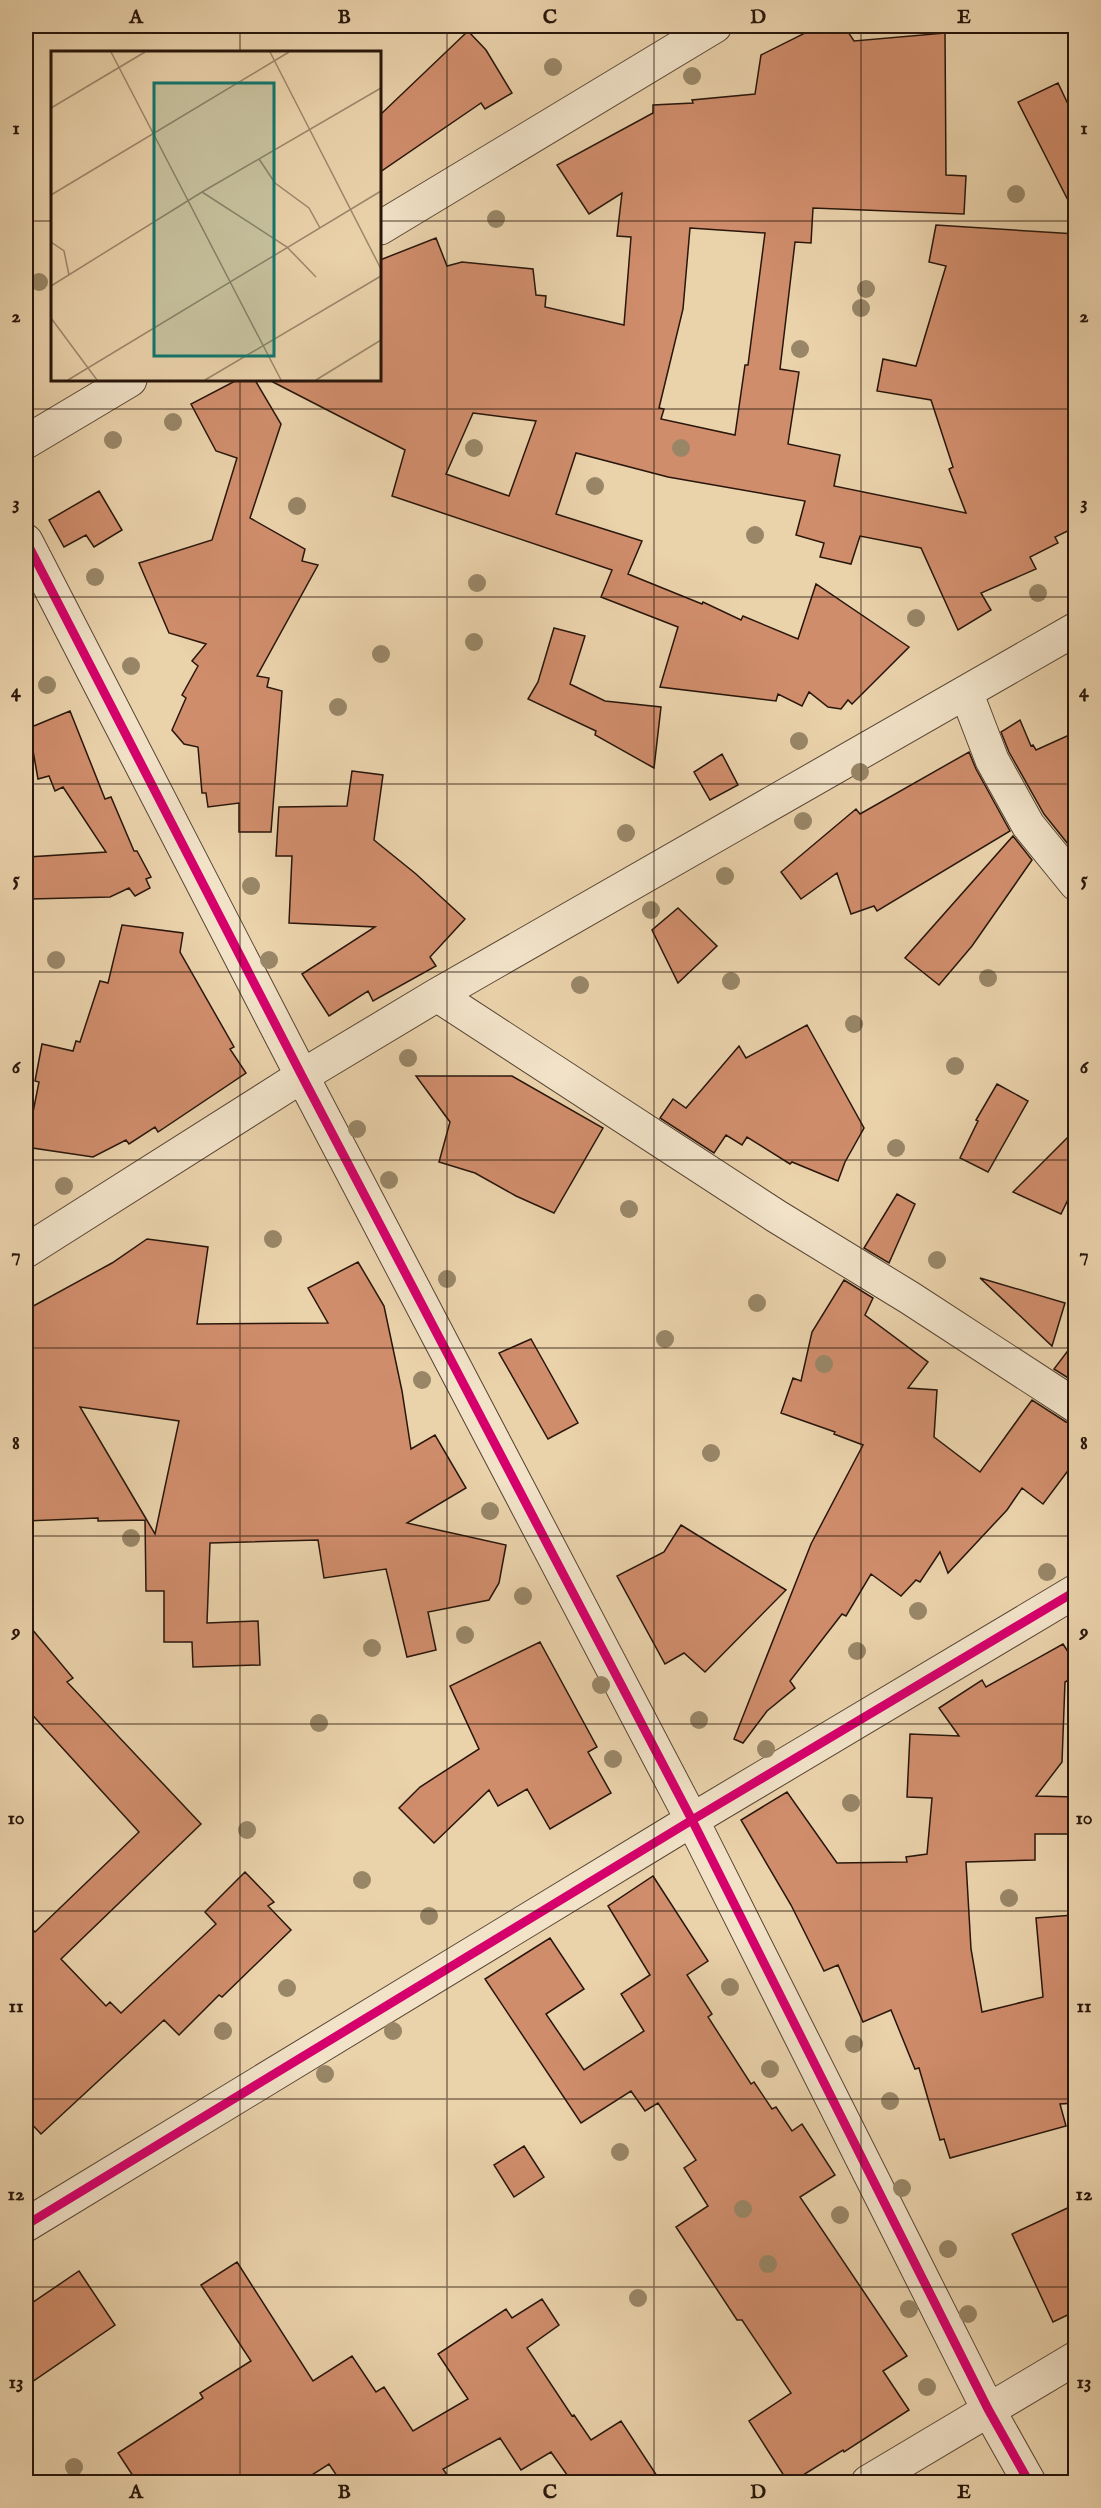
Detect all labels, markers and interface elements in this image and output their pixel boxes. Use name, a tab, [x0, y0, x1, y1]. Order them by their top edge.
text: A	[128, 5, 144, 30]
text: B	[337, 5, 351, 30]
text: C	[543, 5, 557, 30]
text: D	[750, 5, 766, 30]
text: E	[957, 5, 971, 30]
inset map	[51, 51, 381, 381]
text: 1	[12, 116, 20, 141]
text: 1	[1080, 116, 1088, 141]
text: 2	[11, 304, 21, 329]
text: 2	[1079, 304, 1089, 329]
text: 3	[12, 491, 20, 516]
text: 3	[1080, 491, 1088, 516]
text: 4	[11, 679, 22, 704]
text: 4	[1079, 679, 1090, 704]
text: 5	[12, 867, 20, 892]
text: 5	[1080, 867, 1088, 892]
text: 6	[12, 1055, 22, 1080]
text: 6	[1080, 1055, 1090, 1080]
text: 7	[11, 1243, 21, 1268]
text: 7	[1079, 1243, 1089, 1268]
text: 8	[12, 1431, 20, 1456]
text: 8	[1080, 1431, 1088, 1456]
text: 9	[11, 1619, 21, 1644]
text: 9	[1079, 1619, 1089, 1644]
text: 10	[7, 1806, 25, 1831]
text: 10	[1075, 1806, 1093, 1831]
text: 11	[9, 1994, 23, 2019]
text: 11	[1077, 1994, 1091, 2019]
text: 12	[8, 2182, 25, 2207]
text: 12	[1076, 2182, 1093, 2207]
text: 13	[9, 2370, 23, 2395]
text: 13	[1077, 2370, 1091, 2395]
text: A	[128, 2480, 144, 2505]
text: B	[337, 2480, 351, 2505]
text: C	[543, 2480, 557, 2505]
text: D	[750, 2480, 766, 2505]
text: E	[957, 2480, 971, 2505]

